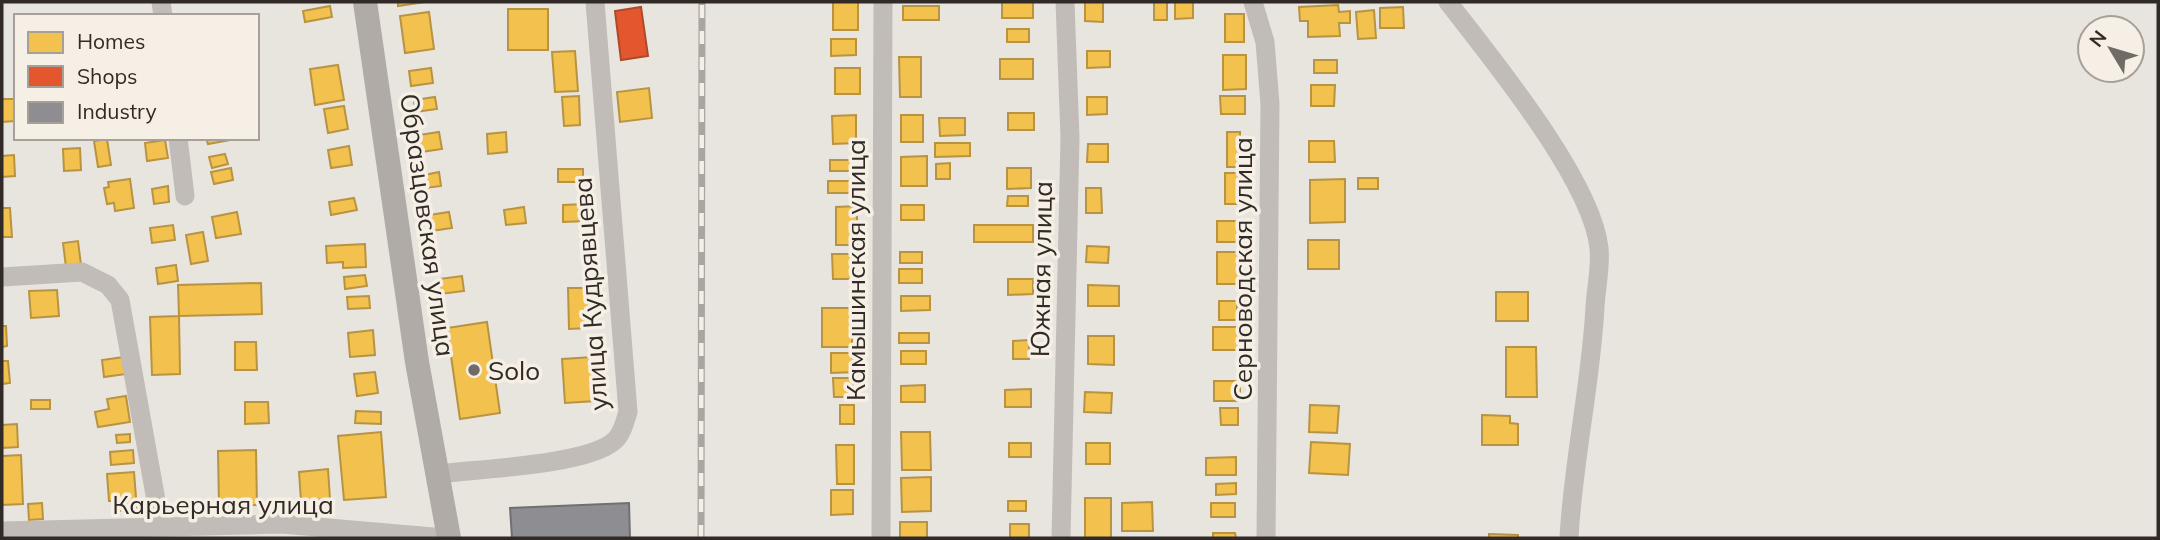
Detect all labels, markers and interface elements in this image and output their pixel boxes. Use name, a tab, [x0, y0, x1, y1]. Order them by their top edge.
legend	[14, 14, 259, 140]
north arrow	[2076, 14, 2146, 84]
text: N	[2084, 25, 2111, 52]
text: Homes	[77, 28, 145, 54]
text: Shops	[77, 63, 137, 89]
street label: Образцовская улица	[393, 91, 463, 359]
text: Industry	[77, 98, 157, 124]
street label: Серноводская улица	[1226, 137, 1259, 401]
street label: Камышинская улица	[839, 139, 872, 401]
street label: улица Кудрявцева	[565, 176, 615, 412]
street label: Южная улица	[1023, 181, 1059, 357]
place label: Solo	[488, 354, 540, 387]
marker: Solo	[466, 362, 482, 378]
street label: Карьерная улица	[112, 488, 334, 521]

